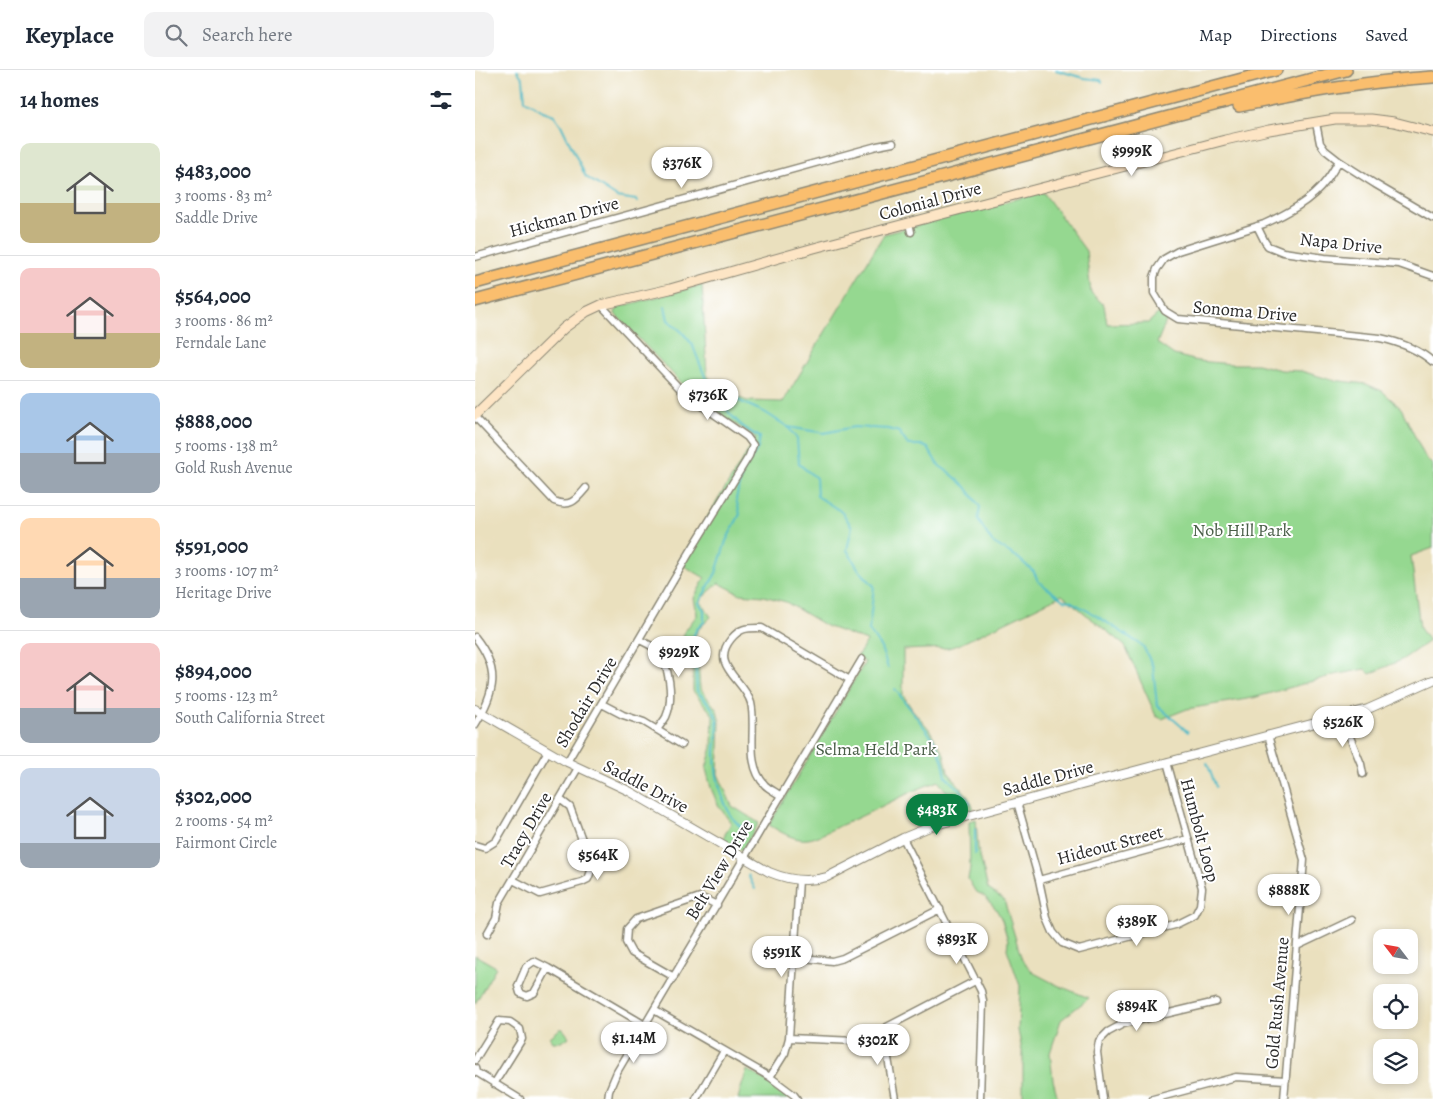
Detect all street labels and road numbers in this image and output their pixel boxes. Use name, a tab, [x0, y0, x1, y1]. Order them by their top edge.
street label: Colonial Drive	[876, 176, 984, 226]
street label: Hickman Drive	[507, 191, 621, 243]
street label: Napa Drive	[1299, 227, 1383, 259]
street label: Sonoma Drive	[1192, 294, 1298, 328]
street label: Shodair Drive	[549, 652, 623, 752]
street label: Saddle Drive	[599, 753, 693, 819]
street label: Saddle Drive	[1000, 754, 1096, 802]
street label: Humbolt Loop	[1175, 775, 1225, 885]
street label: Tracy Drive	[495, 788, 557, 872]
street label: Belt View Drive	[680, 816, 758, 924]
street label: Hideout Street	[1054, 819, 1166, 871]
street label: Gold Rush Avenue	[1259, 936, 1295, 1070]

